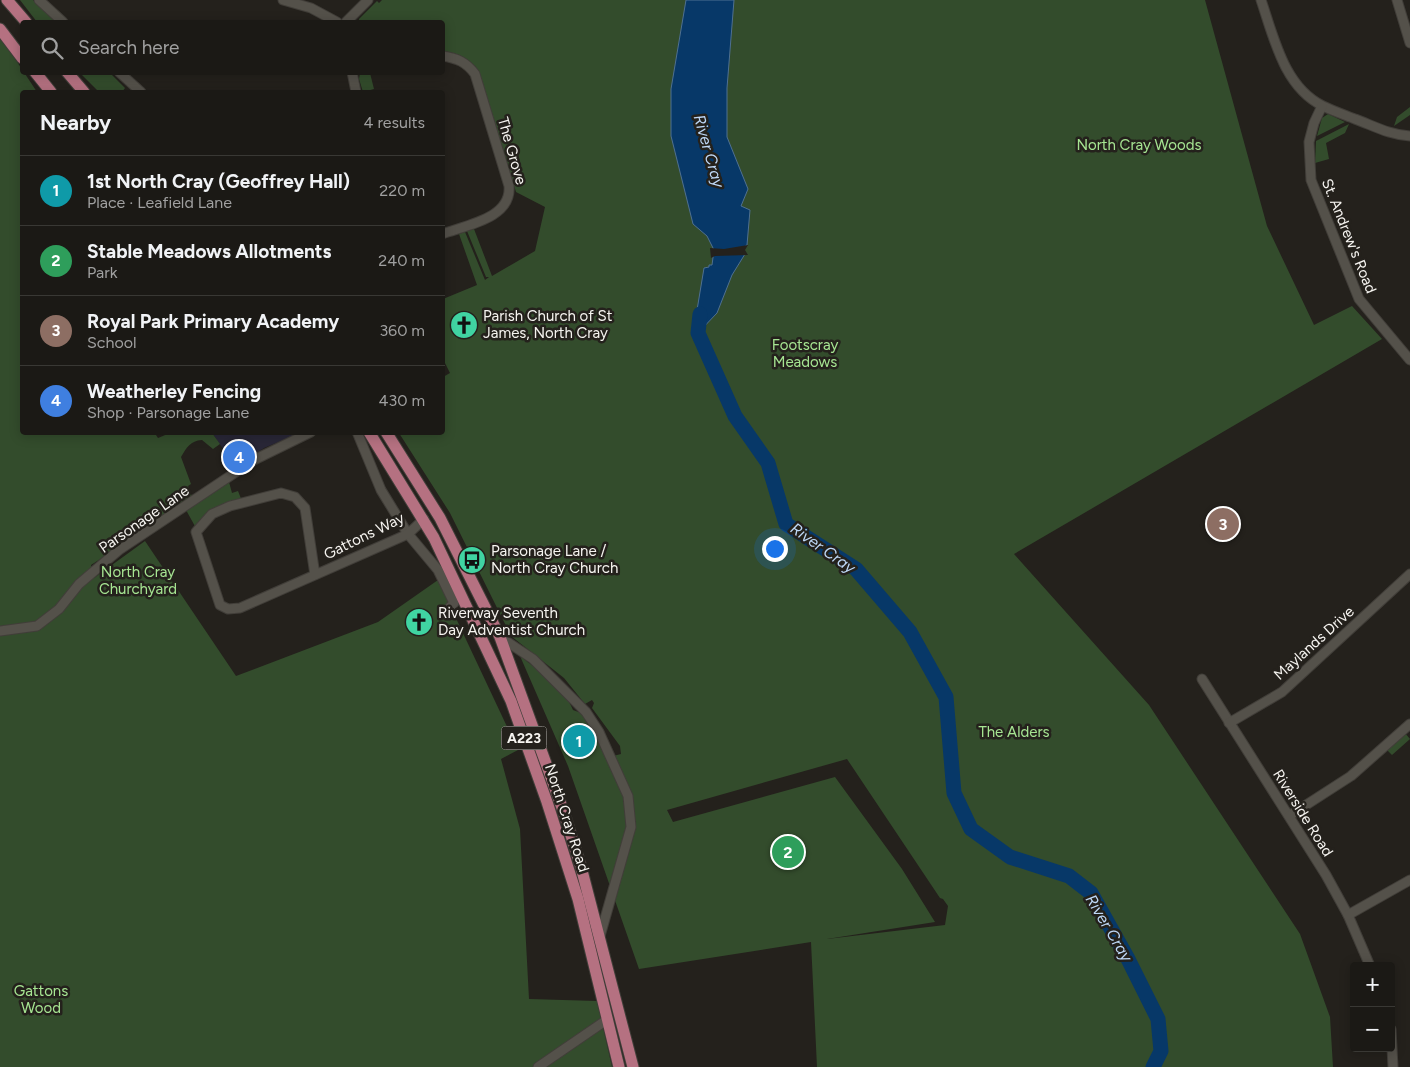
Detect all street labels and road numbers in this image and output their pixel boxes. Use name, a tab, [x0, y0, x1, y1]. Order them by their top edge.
street label: The Grove	[494, 115, 530, 187]
street label: St. Andrew's Road	[1318, 176, 1380, 296]
street label: Parsonage Lane	[96, 481, 192, 557]
street label: Gattons Way	[321, 509, 407, 563]
street label: Maylands Drive	[1270, 602, 1358, 684]
road number: A223	[502, 726, 546, 750]
street label: North Cray Road	[541, 762, 593, 874]
street label: Riverside Road	[1269, 766, 1337, 860]

